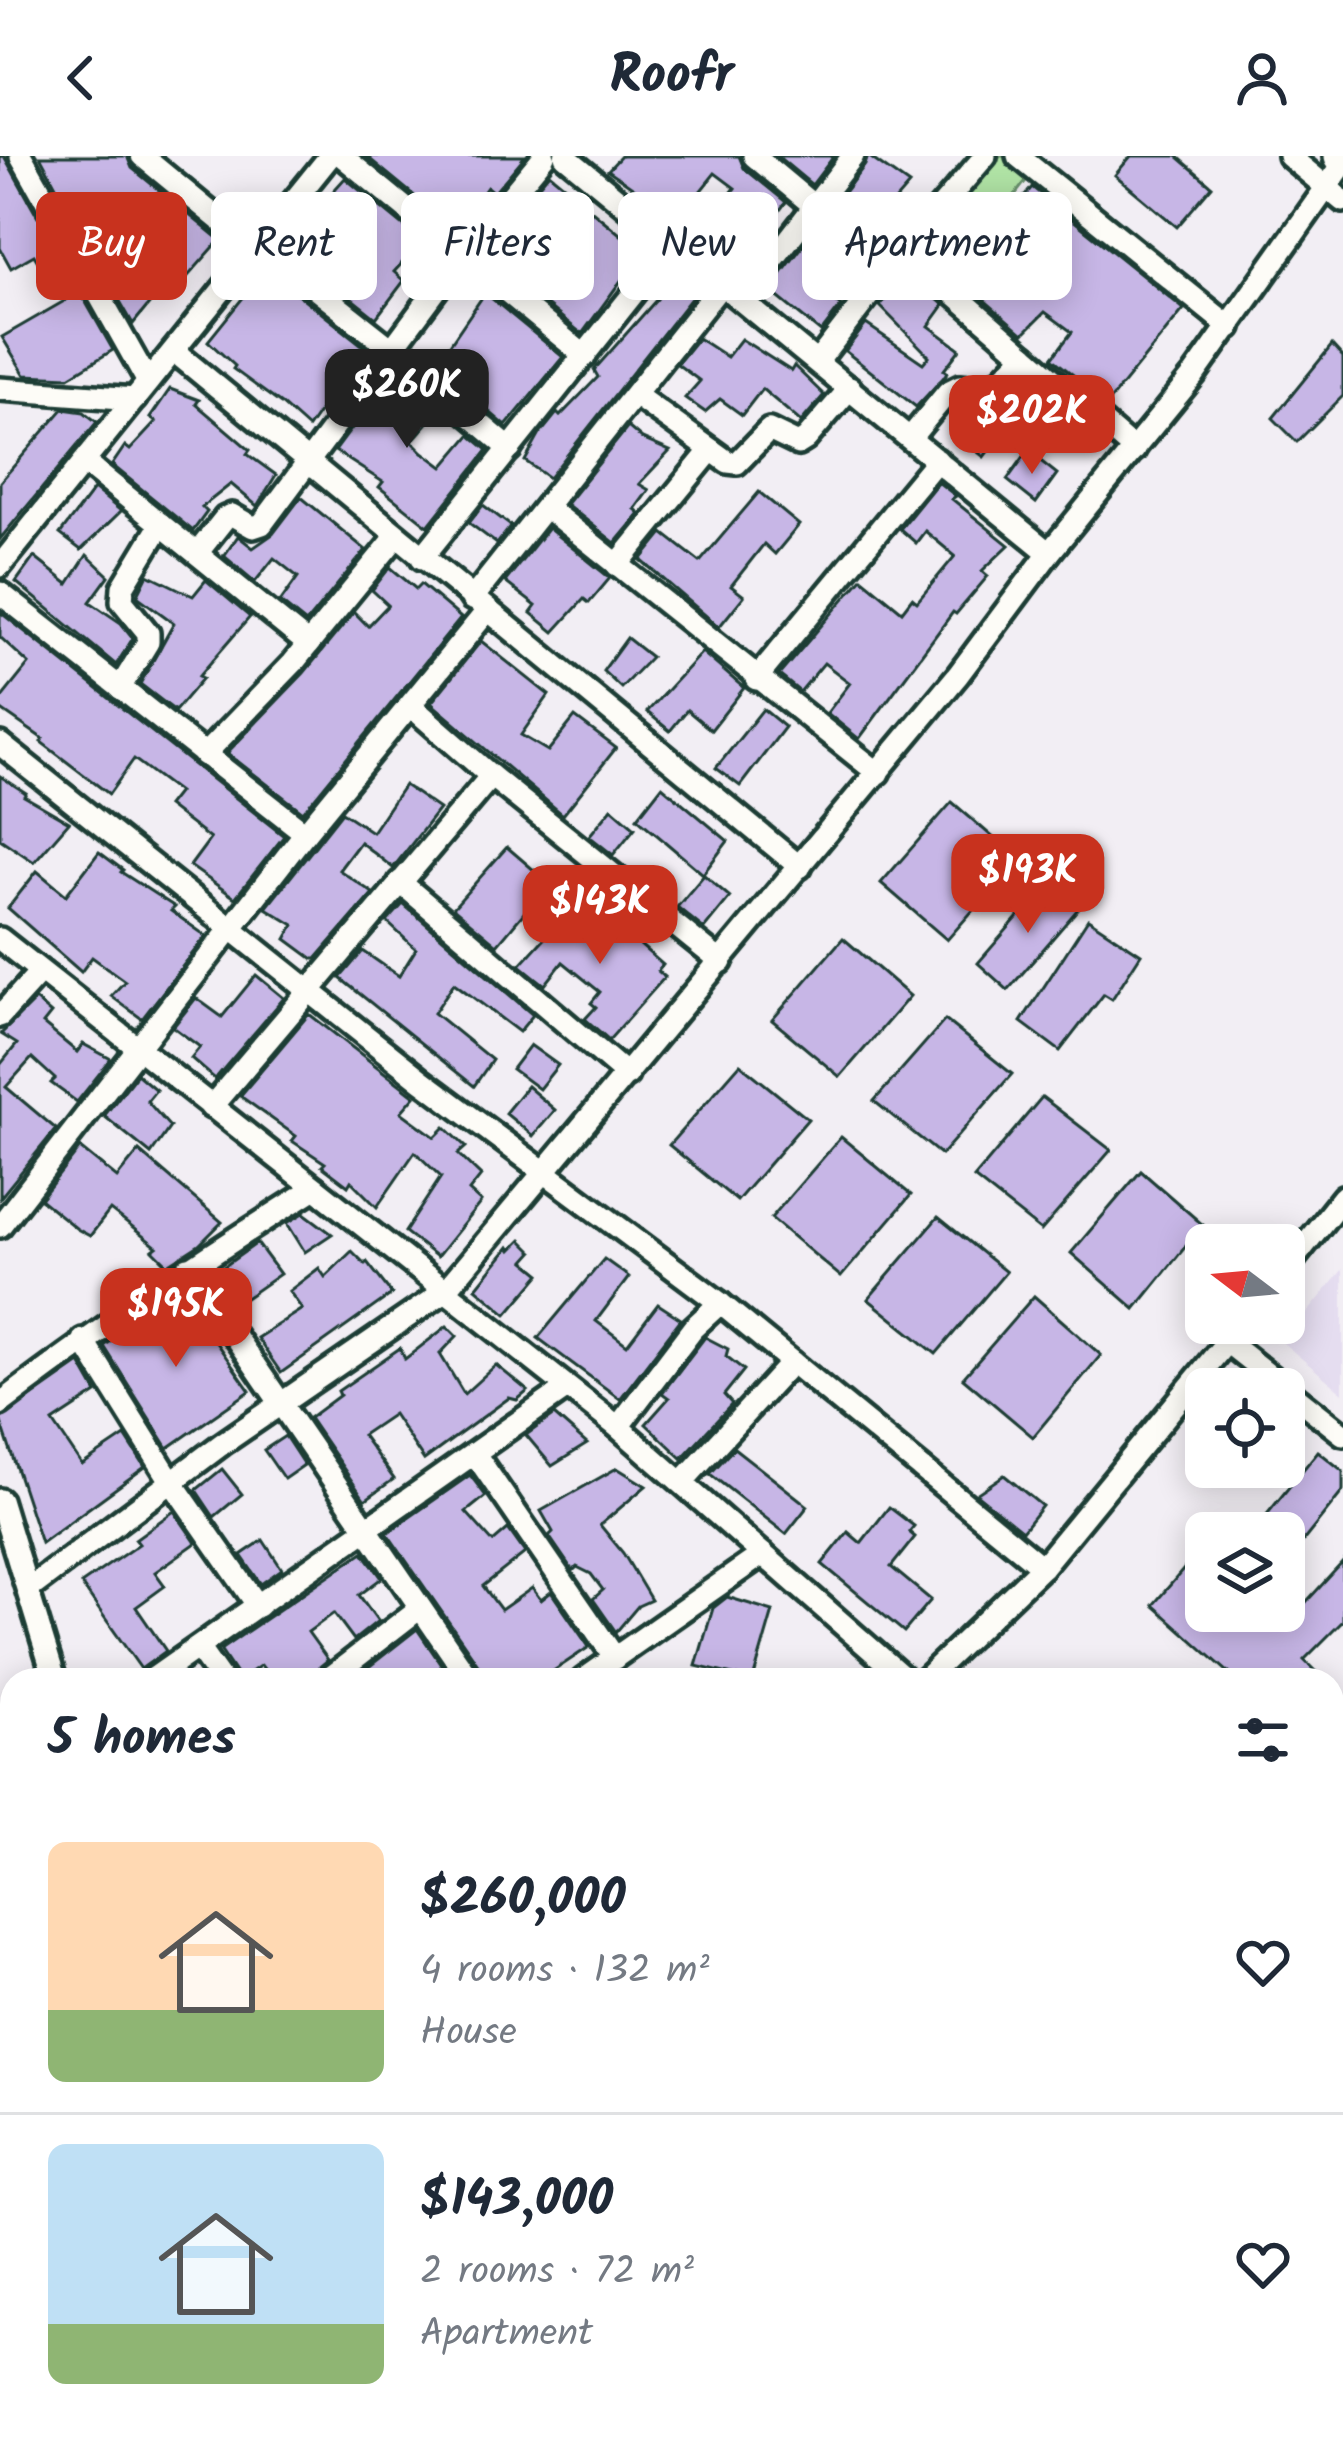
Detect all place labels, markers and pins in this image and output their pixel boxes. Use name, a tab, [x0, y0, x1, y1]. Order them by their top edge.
pin: $260K	[323, 349, 491, 451]
pin: $202K	[948, 375, 1116, 477]
pin: $193K	[944, 834, 1112, 936]
pin: $143K	[516, 865, 684, 967]
pin: $195K	[92, 1268, 260, 1370]

